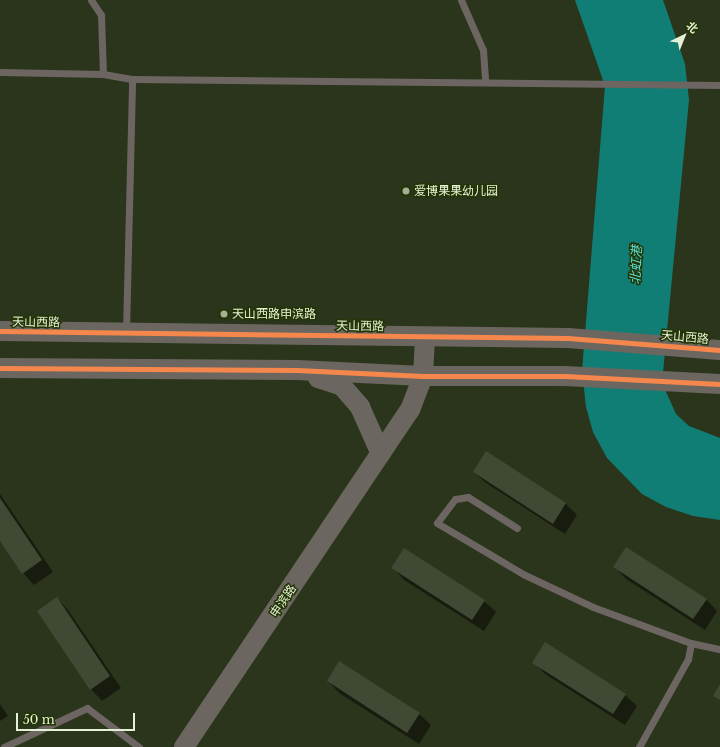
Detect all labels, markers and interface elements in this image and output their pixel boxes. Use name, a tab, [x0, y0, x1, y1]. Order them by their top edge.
north arrow	[664, 16, 704, 56]
text: 北	[683, 18, 701, 36]
place label: 爱博果果幼儿园	[414, 184, 498, 198]
marker: 爱博果果幼儿园	[401, 186, 411, 196]
water label: 北虹港	[628, 245, 646, 285]
place label: 天山西路申滨路	[232, 307, 316, 321]
marker: 天山西路申滨路	[219, 309, 229, 319]
street label: 天山西路	[12, 314, 60, 330]
street label: 天山西路	[336, 318, 384, 334]
street label: 天山西路	[660, 328, 710, 346]
street label: 申滨路	[267, 582, 299, 620]
scale bar	[18, 705, 137, 731]
text: 50 m	[23, 712, 55, 727]

